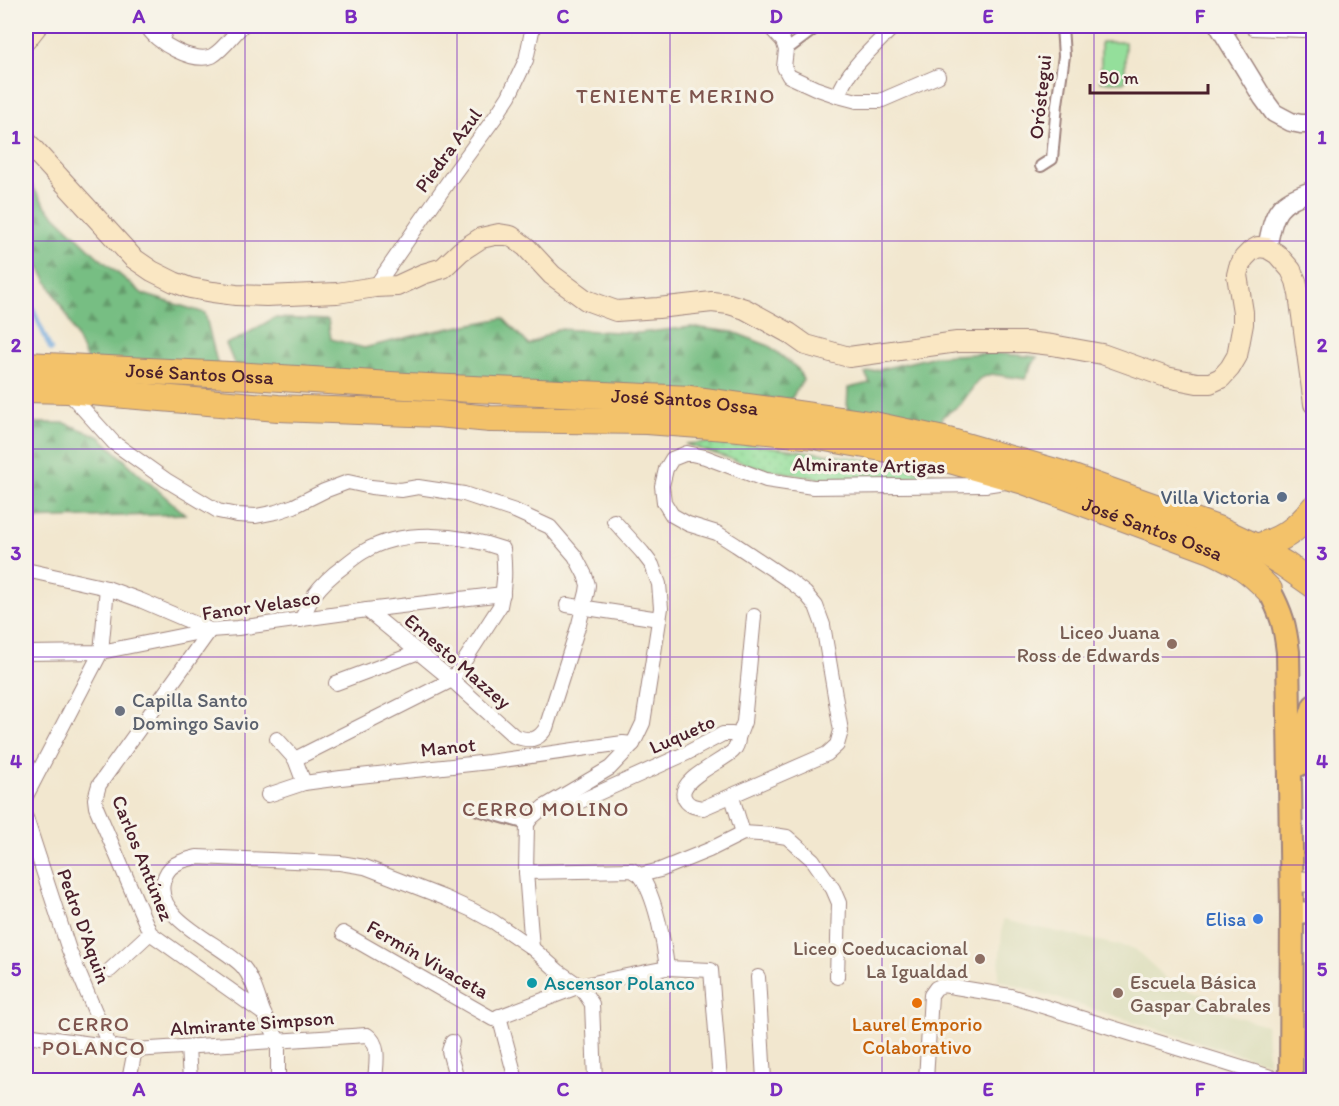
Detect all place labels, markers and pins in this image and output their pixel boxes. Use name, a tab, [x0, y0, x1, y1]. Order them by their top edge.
place label: Villa Victoria	[1160, 485, 1271, 509]
marker: Villa Victoria	[1275, 490, 1289, 504]
place label: Liceo Juana Ross de Edwards	[1017, 620, 1161, 667]
marker: Liceo Juana Ross de Edwards	[1165, 637, 1179, 651]
place label: Capilla Santo Domingo Savio	[132, 688, 259, 735]
marker: Capilla Santo Domingo Savio	[113, 704, 127, 718]
place label: Elisa	[1205, 907, 1246, 931]
marker: Elisa	[1251, 912, 1265, 926]
place label: Liceo Coeducacional La Igualdad	[793, 936, 968, 983]
marker: Liceo Coeducacional La Igualdad	[973, 952, 987, 966]
place label: Escuela Básica Gaspar Cabrales	[1130, 970, 1271, 1017]
place label: Ascensor Polanco	[544, 971, 695, 995]
marker: Ascensor Polanco	[525, 976, 539, 990]
marker: Escuela Básica Gaspar Cabrales	[1111, 986, 1125, 1000]
marker: Laurel Emporio Colaborativo	[910, 996, 924, 1010]
place label: Laurel Emporio Colaborativo	[852, 1012, 982, 1059]

